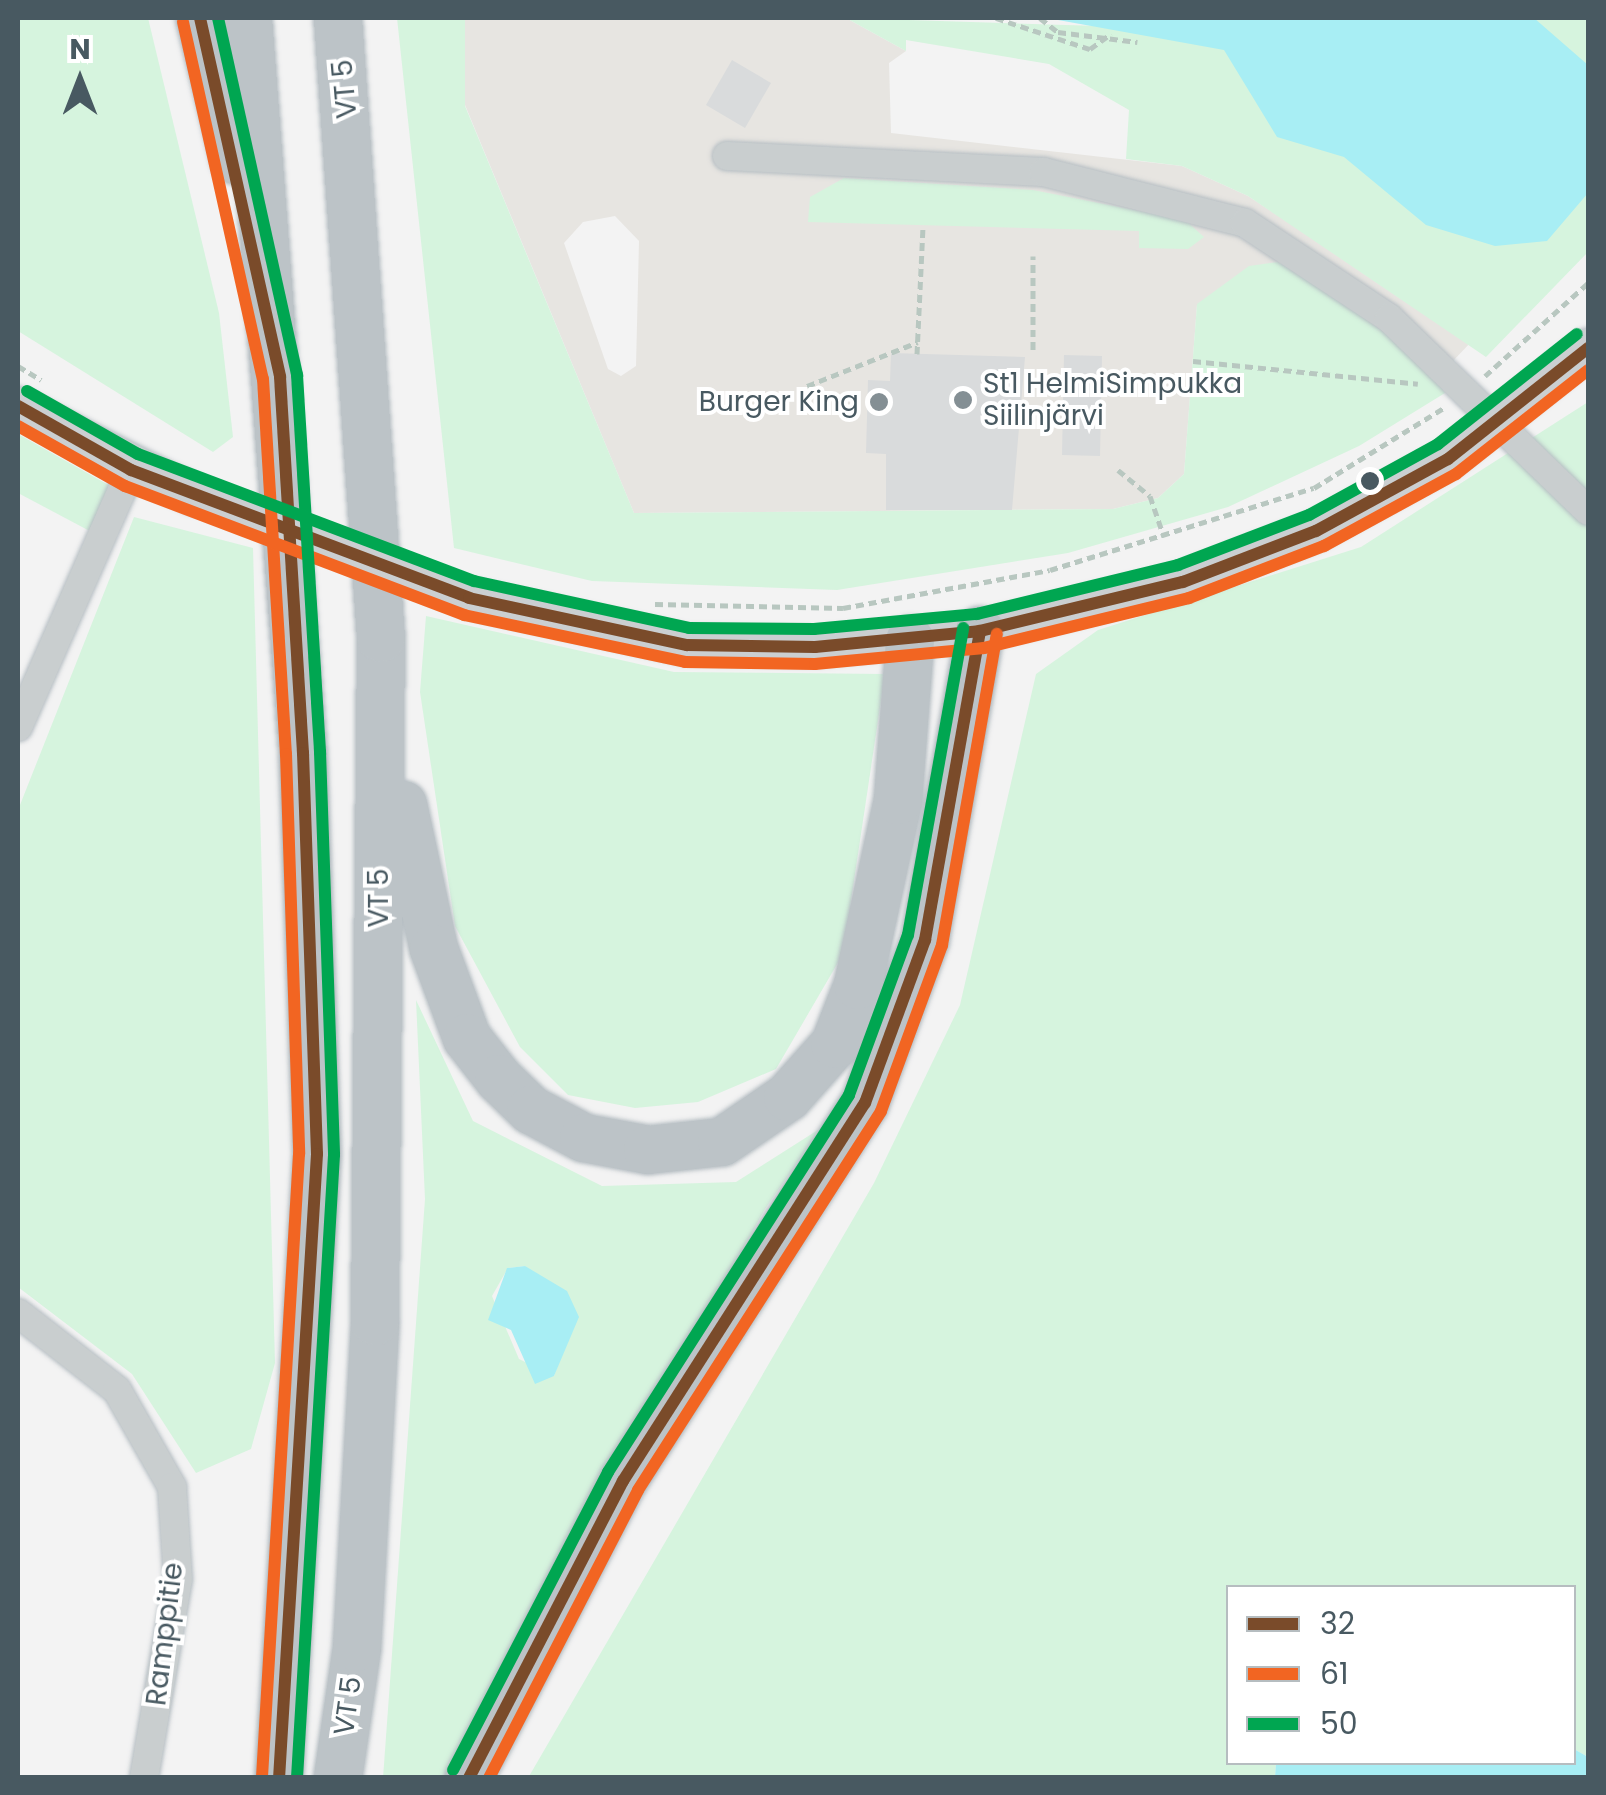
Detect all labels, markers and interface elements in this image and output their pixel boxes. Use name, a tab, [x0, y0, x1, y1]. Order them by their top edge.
north arrow	[30, 30, 130, 130]
text: N	[69, 30, 91, 69]
street label: VT 5	[326, 58, 364, 120]
place label: St1 HelmiSimpukka Siilinjärvi	[983, 367, 1242, 433]
place label: Burger King	[699, 385, 859, 419]
marker: St1 HelmiSimpukka Siilinjärvi	[952, 389, 974, 411]
marker: Burger King	[868, 391, 890, 413]
unlabelled marker	[1360, 471, 1380, 491]
street label: VT 5	[362, 868, 396, 928]
street label: Ramppitie	[140, 1561, 190, 1707]
legend	[1226, 1585, 1576, 1765]
text: 32	[1320, 1602, 1355, 1645]
text: 61	[1320, 1652, 1349, 1695]
street label: VT 5	[327, 1674, 369, 1738]
text: 50	[1320, 1702, 1358, 1745]

